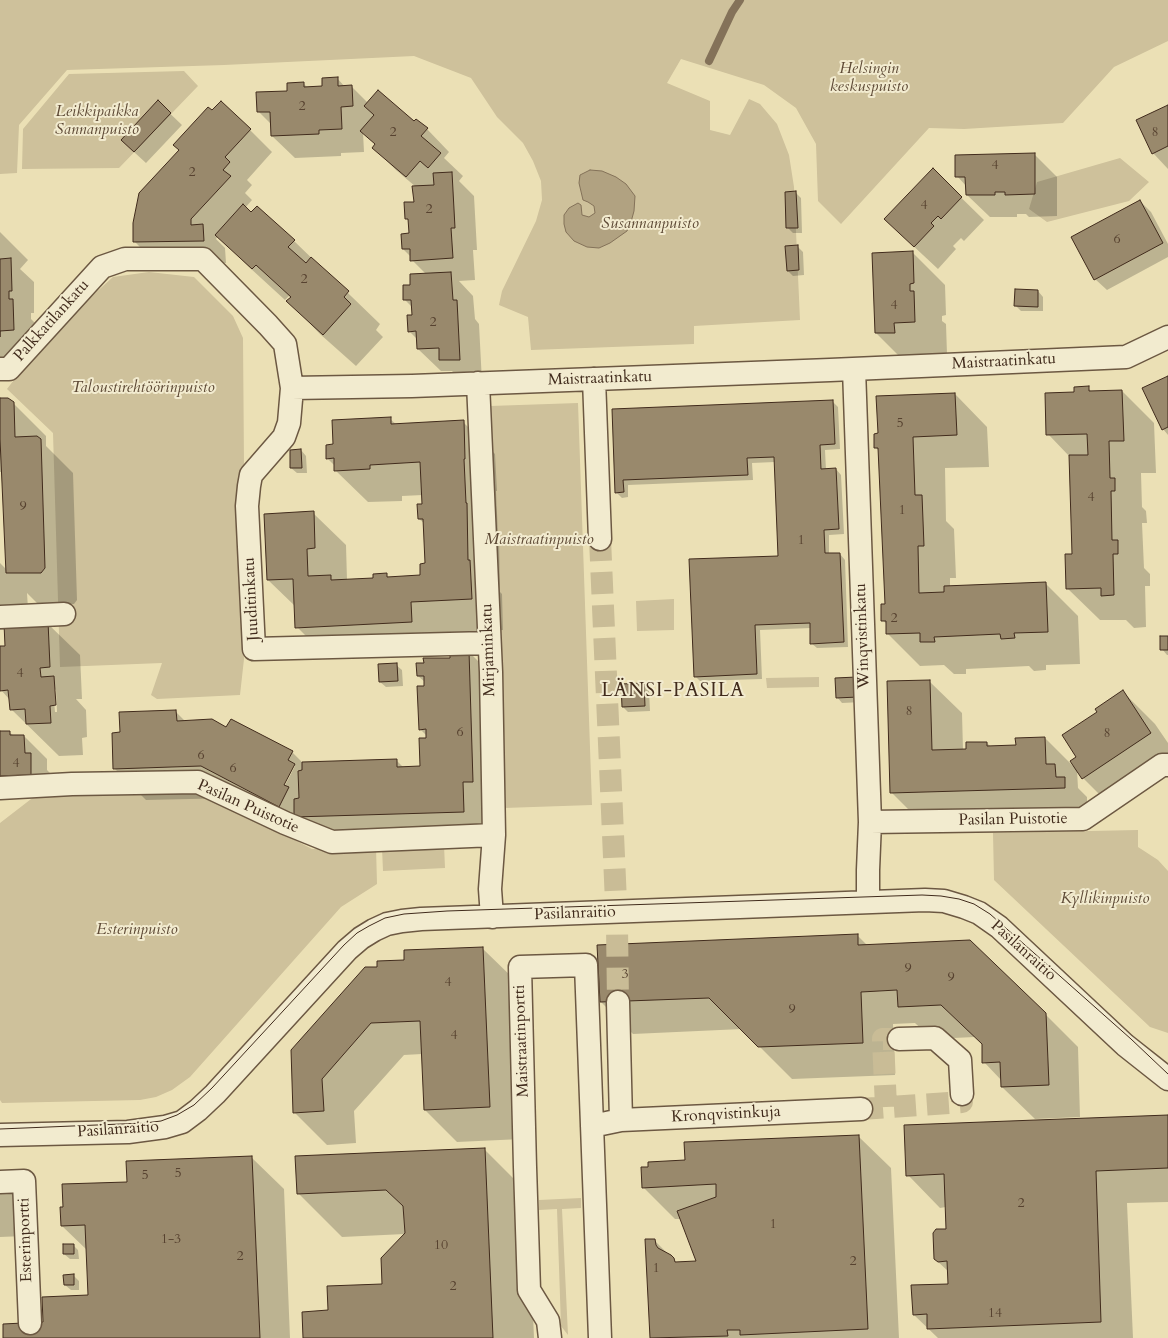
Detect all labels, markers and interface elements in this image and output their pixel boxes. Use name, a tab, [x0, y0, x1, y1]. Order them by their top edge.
park label: Helsingin keskuspuisto	[830, 59, 908, 97]
house number: 2	[298, 99, 306, 115]
park label: Leikkipaikka Sannanpuisto	[55, 102, 139, 140]
house number: 2	[389, 125, 397, 141]
house number: 8	[1151, 125, 1159, 141]
house number: 4	[991, 158, 999, 174]
house number: 2	[188, 165, 196, 181]
house number: 4	[920, 198, 928, 214]
house number: 2	[425, 202, 433, 218]
park label: Susannanpuisto	[601, 214, 699, 234]
house number: 6	[1113, 232, 1121, 248]
house number: 2	[300, 272, 308, 288]
street label: Palkkatilankatu	[10, 276, 94, 366]
house number: 4	[890, 298, 898, 314]
house number: 2	[429, 315, 437, 331]
street label: Maistraatinkatu	[951, 350, 1057, 374]
street label: Maistraatinkatu	[547, 368, 653, 390]
park label: Taloustirehtöörinpuisto	[71, 378, 215, 398]
house number: 5	[896, 416, 904, 432]
house number: 4	[1087, 490, 1095, 506]
house number: 9	[19, 499, 27, 515]
house number: 1	[898, 503, 906, 519]
park label: Maistraatinpuisto	[484, 530, 594, 550]
house number: 1	[797, 533, 805, 549]
street label: Juuditinkatu	[240, 557, 264, 641]
street label: Winqvistinkatu	[852, 583, 874, 689]
street label: Mirjaminkatu	[478, 603, 500, 697]
house number: 2	[890, 611, 898, 627]
house number: 4	[16, 666, 24, 682]
district label: LÄNSI-PASILA	[600, 681, 746, 703]
house number: 8	[905, 704, 913, 720]
house number: 6	[456, 725, 464, 741]
house number: 8	[1103, 726, 1111, 742]
house number: 6	[197, 748, 205, 764]
house number: 4	[12, 756, 20, 772]
house number: 6	[229, 761, 237, 777]
street label: Pasilan Puistotie	[194, 776, 302, 838]
street label: Pasilan Puistotie	[958, 809, 1068, 831]
park label: Kyllikinpuisto	[1060, 889, 1150, 909]
street label: Pasilanraitio	[534, 903, 616, 925]
street label: Pasilanraitio	[986, 917, 1060, 985]
park label: Esterinpuisto	[96, 920, 178, 940]
house number: 9	[904, 961, 912, 977]
house number: 3	[621, 967, 629, 983]
house number: 9	[947, 970, 955, 986]
house number: 4	[444, 975, 452, 991]
street label: Maistraatinportti	[510, 984, 534, 1098]
house number: 9	[788, 1002, 796, 1018]
house number: 4	[450, 1028, 458, 1044]
street label: Kronqvistinkuja	[671, 1103, 781, 1127]
street label: Pasilanraitio	[77, 1118, 159, 1142]
house number: 5	[174, 1166, 182, 1182]
house number: 5	[141, 1168, 149, 1184]
house number: 2	[1017, 1196, 1025, 1212]
street label: Esterinportti	[15, 1197, 37, 1283]
house number: 1	[769, 1217, 777, 1233]
house number: 1-3	[161, 1232, 181, 1248]
house number: 10	[434, 1238, 448, 1254]
house number: 2	[236, 1249, 244, 1265]
house number: 2	[849, 1254, 857, 1270]
house number: 1	[652, 1261, 660, 1277]
house number: 2	[449, 1279, 457, 1295]
house number: 14	[988, 1306, 1002, 1322]

